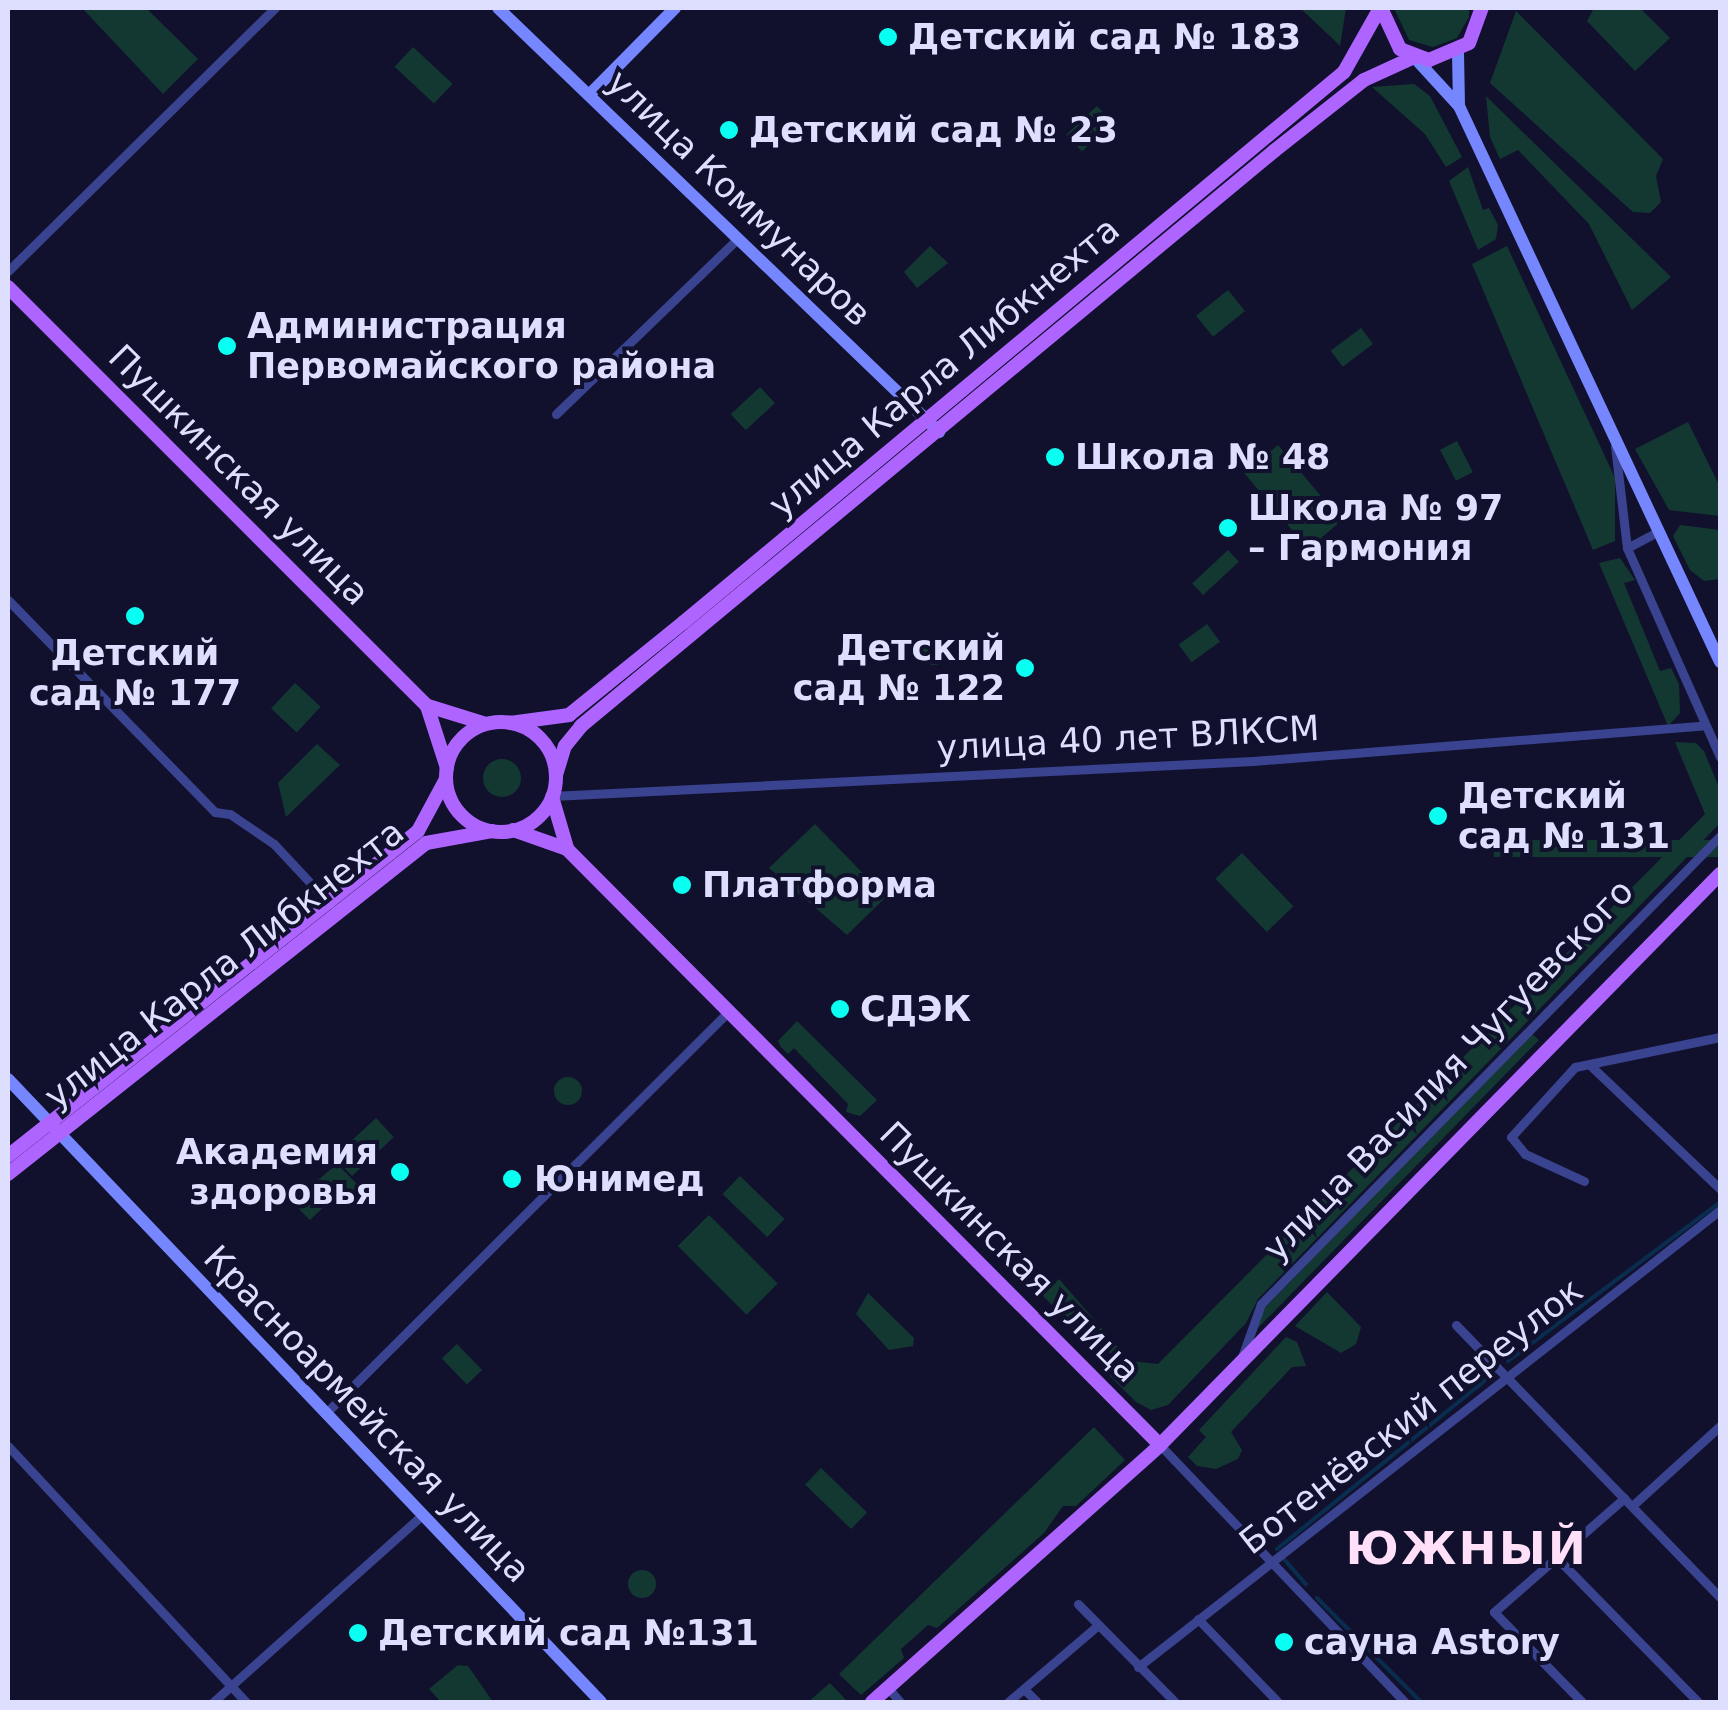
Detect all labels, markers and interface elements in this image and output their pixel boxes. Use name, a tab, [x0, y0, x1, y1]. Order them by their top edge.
place label: Детский сад № 183	[908, 16, 1301, 58]
marker: Детский сад № 183	[877, 26, 899, 48]
street label: улица Коммунаров	[598, 61, 880, 335]
place label: Детский сад № 23	[749, 109, 1118, 151]
marker: Детский сад № 23	[718, 119, 740, 141]
street label: улица Карла Либкнехта	[760, 208, 1128, 526]
place label: Администрация Первомайского района	[247, 305, 716, 387]
marker: Администрация Первомайского района	[216, 335, 238, 357]
street label: Пушкинская улица	[100, 336, 378, 614]
place label: Школа № 48	[1075, 436, 1330, 478]
marker: Школа № 48	[1044, 446, 1066, 468]
place label: Школа № 97 – Гармония	[1248, 487, 1503, 569]
marker: Школа № 97 – Гармония	[1217, 517, 1239, 539]
marker: Детский сад № 177	[124, 605, 146, 627]
place label: Детский сад № 122	[793, 627, 1005, 709]
place label: Детский сад № 177	[29, 632, 241, 714]
marker: Детский сад № 122	[1014, 657, 1036, 679]
street label: улица 40 лет ВЛКСМ	[936, 707, 1320, 769]
place label: Детский сад № 131	[1458, 775, 1670, 857]
marker: Детский сад № 131	[1427, 805, 1449, 827]
street label: улица Карла Либкнехта	[36, 811, 412, 1117]
place label: Платформа	[702, 864, 937, 906]
street label: улица Василия Чугуевского	[1254, 870, 1642, 1270]
marker: Платформа	[671, 874, 693, 896]
place label: СДЭК	[860, 988, 971, 1030]
marker: СДЭК	[829, 998, 851, 1020]
street label: Пушкинская улица	[871, 1113, 1149, 1391]
place label: Академия здоровья	[176, 1131, 378, 1213]
place label: Юнимед	[534, 1158, 704, 1200]
marker: Академия здоровья	[387, 1159, 413, 1185]
marker: Юнимед	[499, 1166, 525, 1192]
street label: Красноармейская улица	[195, 1237, 539, 1591]
street label: Ботенёвский переулок	[1231, 1269, 1591, 1563]
district label: ЮЖНЫЙ	[1346, 1522, 1588, 1576]
place label: Детский сад №131	[378, 1612, 759, 1654]
place label: сауна Astory	[1304, 1621, 1560, 1663]
marker: Детский сад №131	[347, 1622, 369, 1644]
marker: сауна Astory	[1273, 1631, 1295, 1653]

